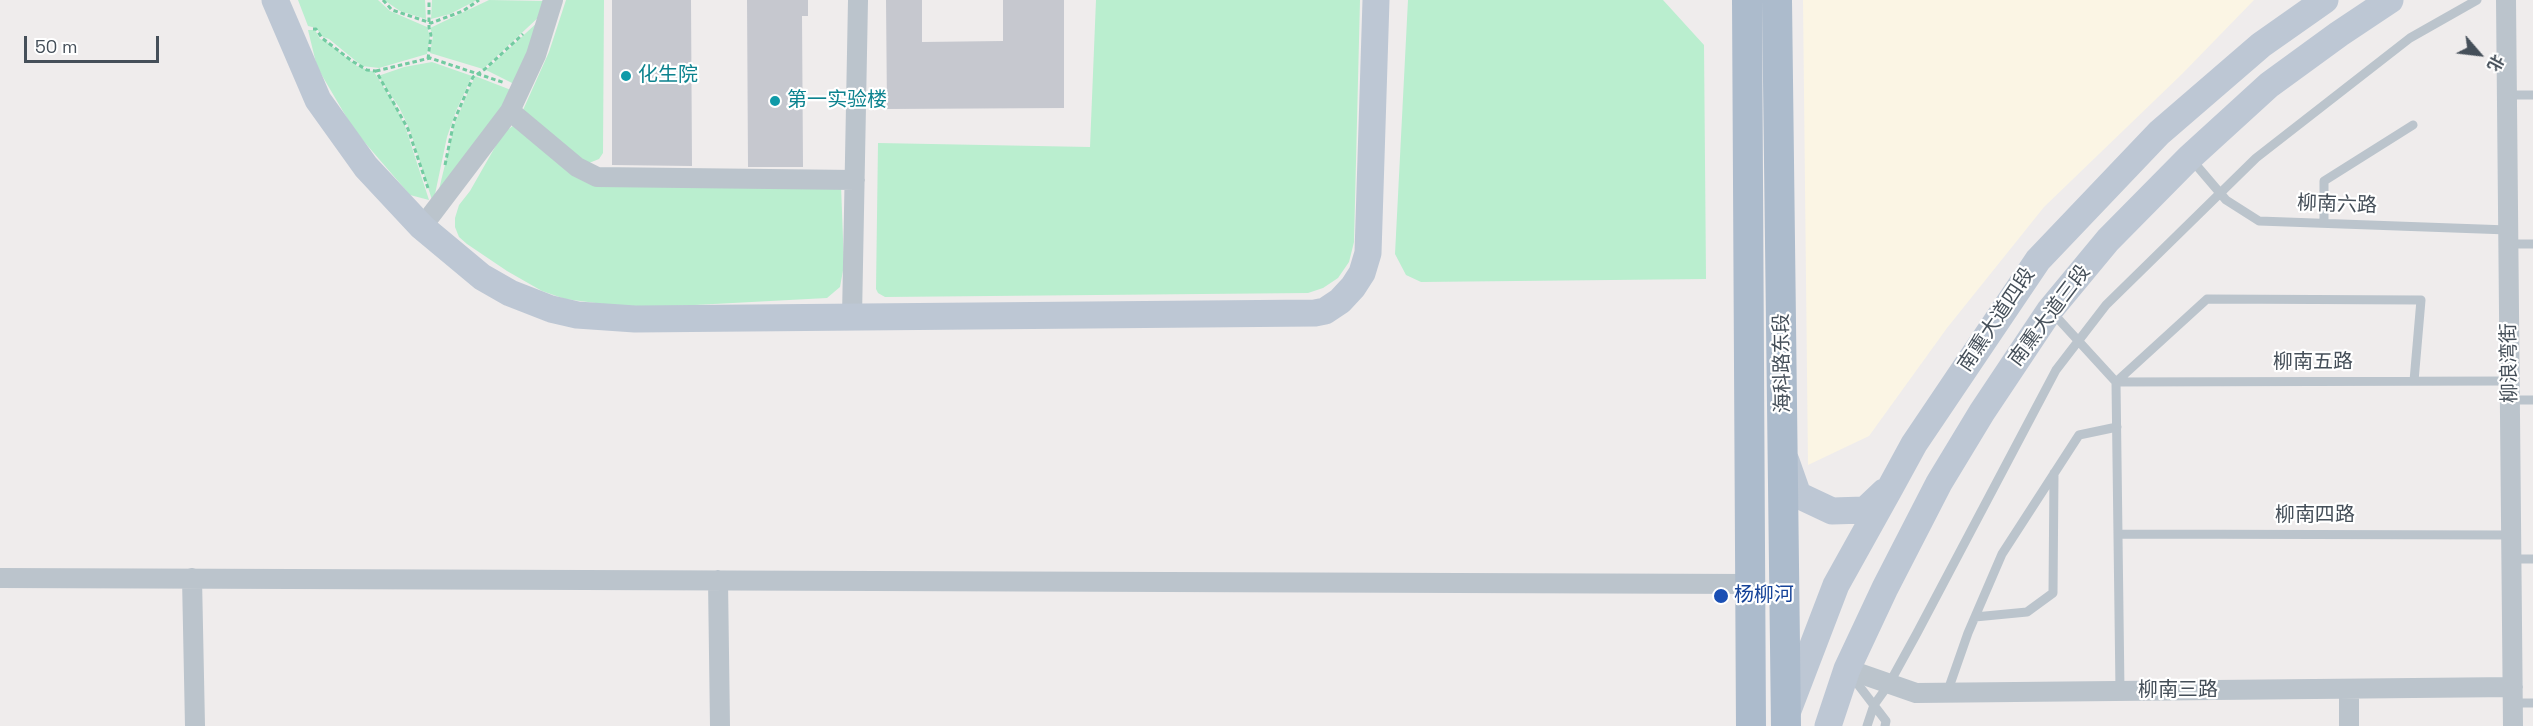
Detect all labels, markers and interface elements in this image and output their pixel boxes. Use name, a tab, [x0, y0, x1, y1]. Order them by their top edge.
scale bar	[27, 24, 162, 62]
north arrow	[2449, 24, 2509, 84]
text: 50 m	[35, 35, 77, 58]
text: 北	[2482, 51, 2508, 75]
place label: 化生院	[638, 64, 698, 88]
marker: 化生院	[619, 69, 633, 83]
place label: 第一实验楼	[787, 89, 887, 113]
marker: 第一实验楼	[768, 94, 782, 108]
street label: 柳南六路	[2297, 192, 2377, 218]
street label: 南熏大道三段	[2004, 261, 2096, 371]
street label: 南熏大道四段	[1954, 264, 2040, 376]
street label: 海科路东段	[1770, 313, 1796, 413]
street label: 柳浪湾街	[2497, 323, 2523, 403]
street label: 柳南五路	[2273, 351, 2353, 375]
street label: 柳南四路	[2275, 504, 2355, 528]
place label: 杨柳河	[1734, 584, 1794, 608]
marker: 杨柳河	[1712, 587, 1730, 605]
street label: 柳南三路	[2138, 679, 2218, 703]

